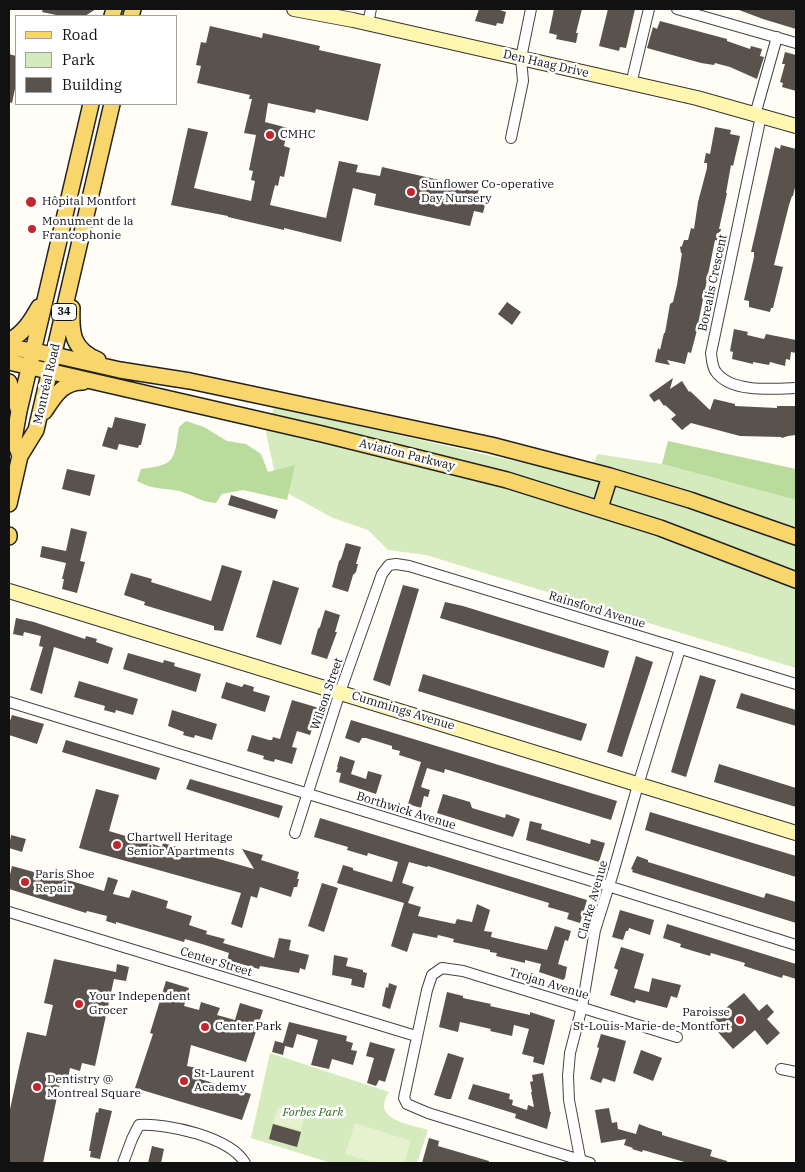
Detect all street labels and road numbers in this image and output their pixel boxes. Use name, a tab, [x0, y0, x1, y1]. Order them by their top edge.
street label: Den Haag Drive	[502, 47, 590, 81]
street label: Borealis Crescent	[696, 233, 730, 333]
road number: 34	[52, 304, 76, 320]
street label: Montréal Road	[31, 342, 63, 426]
street label: Aviation Parkway	[358, 436, 456, 474]
street label: Rainsford Avenue	[547, 588, 647, 632]
street label: Wilson Street	[308, 656, 346, 732]
street label: Cummings Avenue	[350, 688, 456, 734]
street label: Borthwick Avenue	[355, 789, 457, 833]
street label: Clarke Avenue	[575, 859, 611, 941]
street label: Center Street	[178, 944, 254, 980]
street label: Trojan Avenue	[507, 965, 591, 1003]

